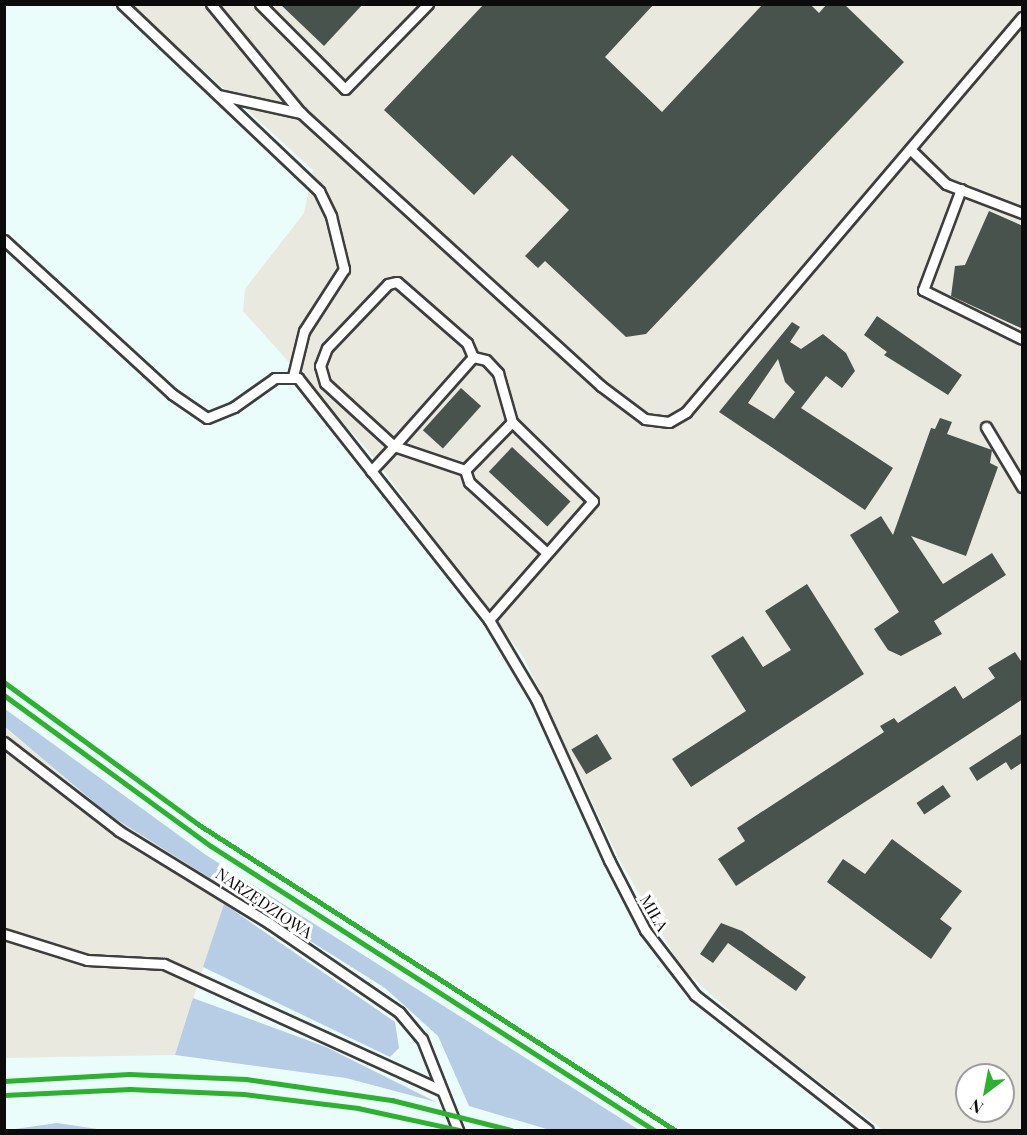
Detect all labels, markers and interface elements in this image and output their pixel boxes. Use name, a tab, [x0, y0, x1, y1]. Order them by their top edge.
street label: NARZĘDZIOWA	[212, 864, 316, 942]
street label: MIŁA	[636, 891, 672, 935]
north arrow	[955, 1063, 1015, 1123]
text: N	[966, 1095, 987, 1119]

